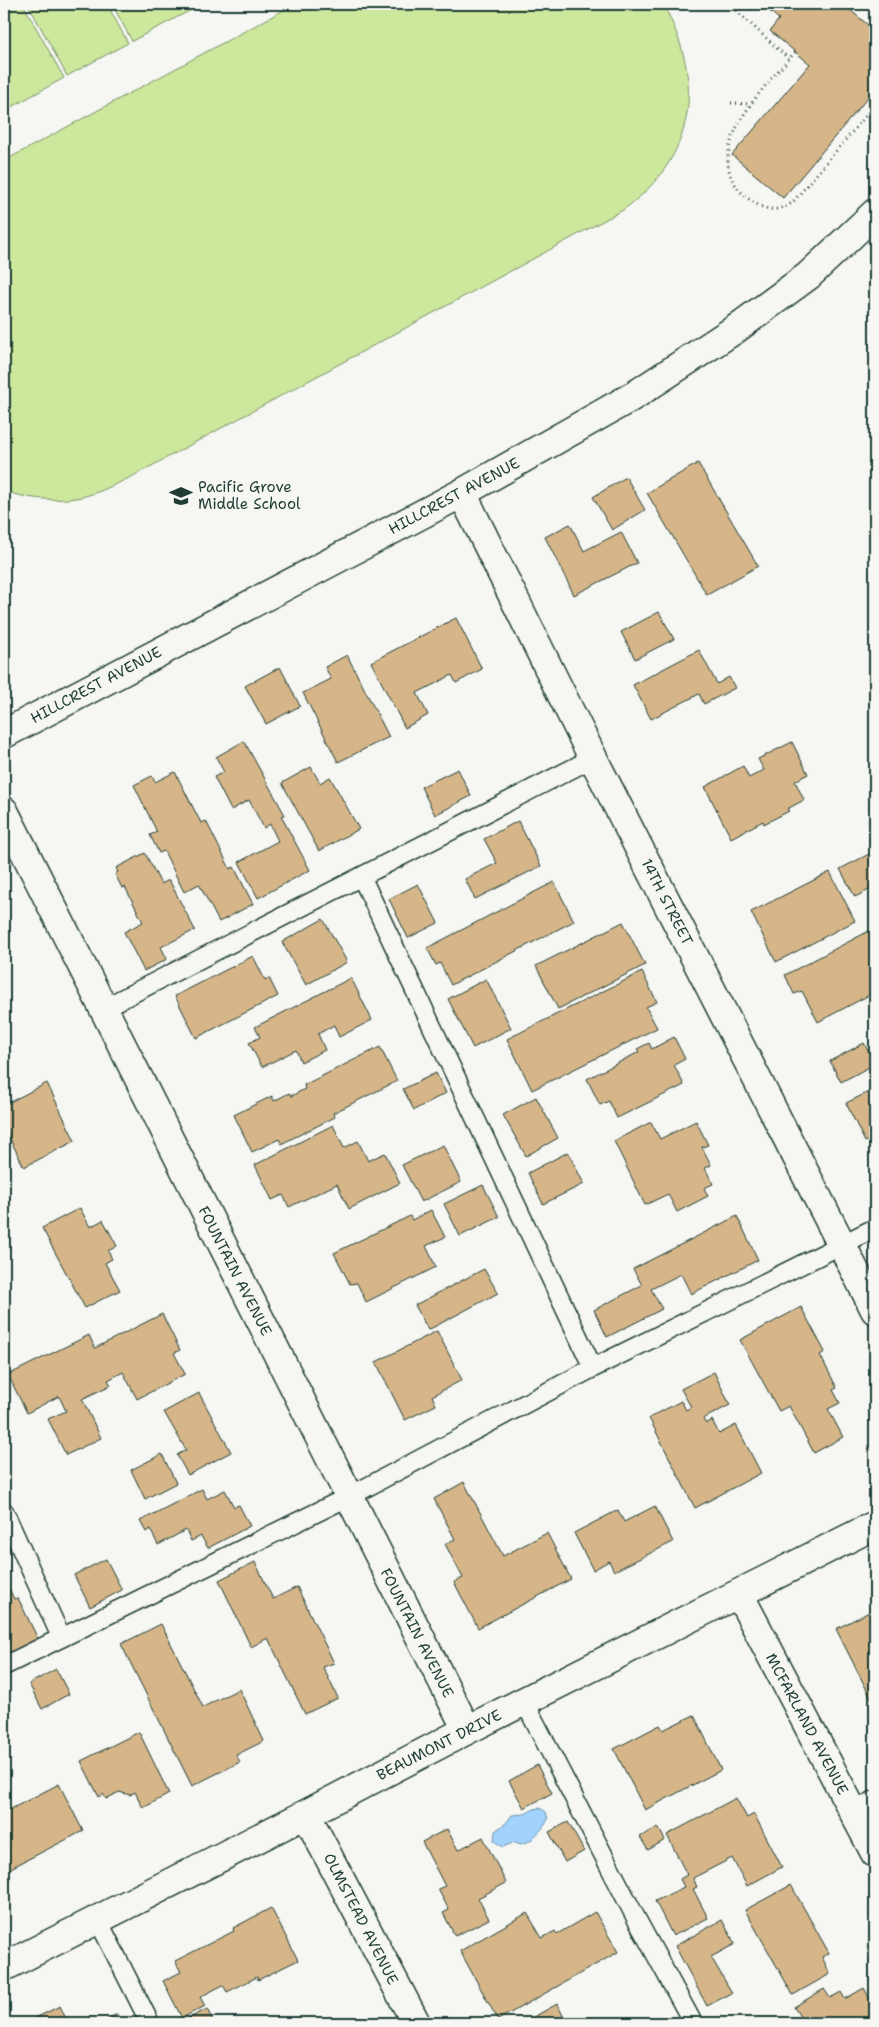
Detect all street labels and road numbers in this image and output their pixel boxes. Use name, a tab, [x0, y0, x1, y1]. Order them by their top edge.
street label: HILLCREST AVENUE	[385, 453, 523, 539]
street label: HILLCREST AVENUE	[27, 642, 165, 728]
street label: 14TH STREET	[637, 855, 697, 949]
street label: FOUNTAIN AVENUE	[194, 1203, 276, 1339]
street label: FOUNTAIN AVENUE	[376, 1565, 458, 1701]
street label: MCFARLAND AVENUE	[761, 1650, 853, 1798]
street label: BEAUMONT DRIVE	[373, 1705, 505, 1785]
street label: OLMSTEAD AVENUE	[319, 1850, 403, 1988]

